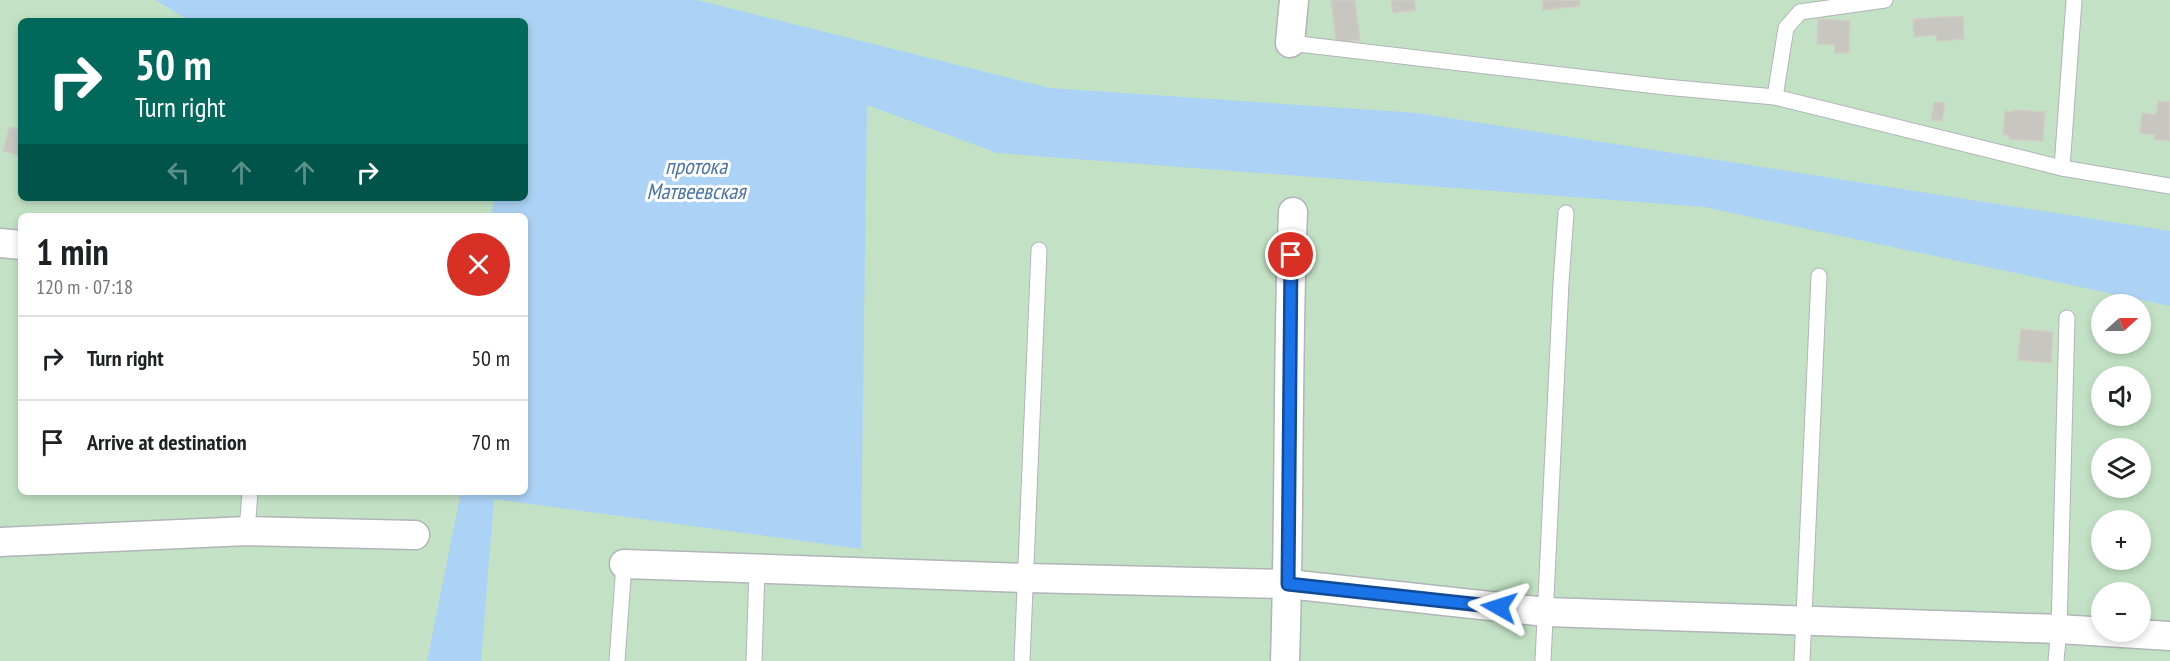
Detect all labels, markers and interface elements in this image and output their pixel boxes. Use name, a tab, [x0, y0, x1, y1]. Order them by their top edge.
text: 50 m	[135, 37, 212, 92]
icon: right	[36, 42, 114, 120]
text: Turn right	[135, 90, 226, 124]
water label: протока Матвеевская	[646, 152, 748, 205]
icon: left	[162, 156, 195, 189]
icon: ahead	[225, 156, 258, 189]
icon: ahead	[288, 156, 321, 189]
icon: right	[351, 156, 384, 189]
text: 1 min	[36, 228, 109, 275]
pin	[1265, 229, 1316, 280]
button: close	[447, 233, 510, 296]
icon: arrive	[1274, 238, 1307, 271]
text: 120 m · 07:18	[36, 274, 133, 300]
north arrow	[2091, 294, 2151, 354]
map controls	[2091, 294, 2151, 642]
icon: right	[36, 342, 69, 375]
text: Turn right	[87, 344, 164, 372]
text: 50 m	[471, 344, 510, 372]
button: sound	[2091, 366, 2151, 426]
icon: arrive	[36, 426, 69, 459]
text: Arrive at destination	[87, 428, 247, 456]
text: 70 m	[471, 428, 510, 456]
button: layers	[2091, 438, 2151, 498]
button: +	[2091, 510, 2151, 570]
position arrow	[1467, 575, 1531, 639]
button: −	[2091, 582, 2151, 642]

